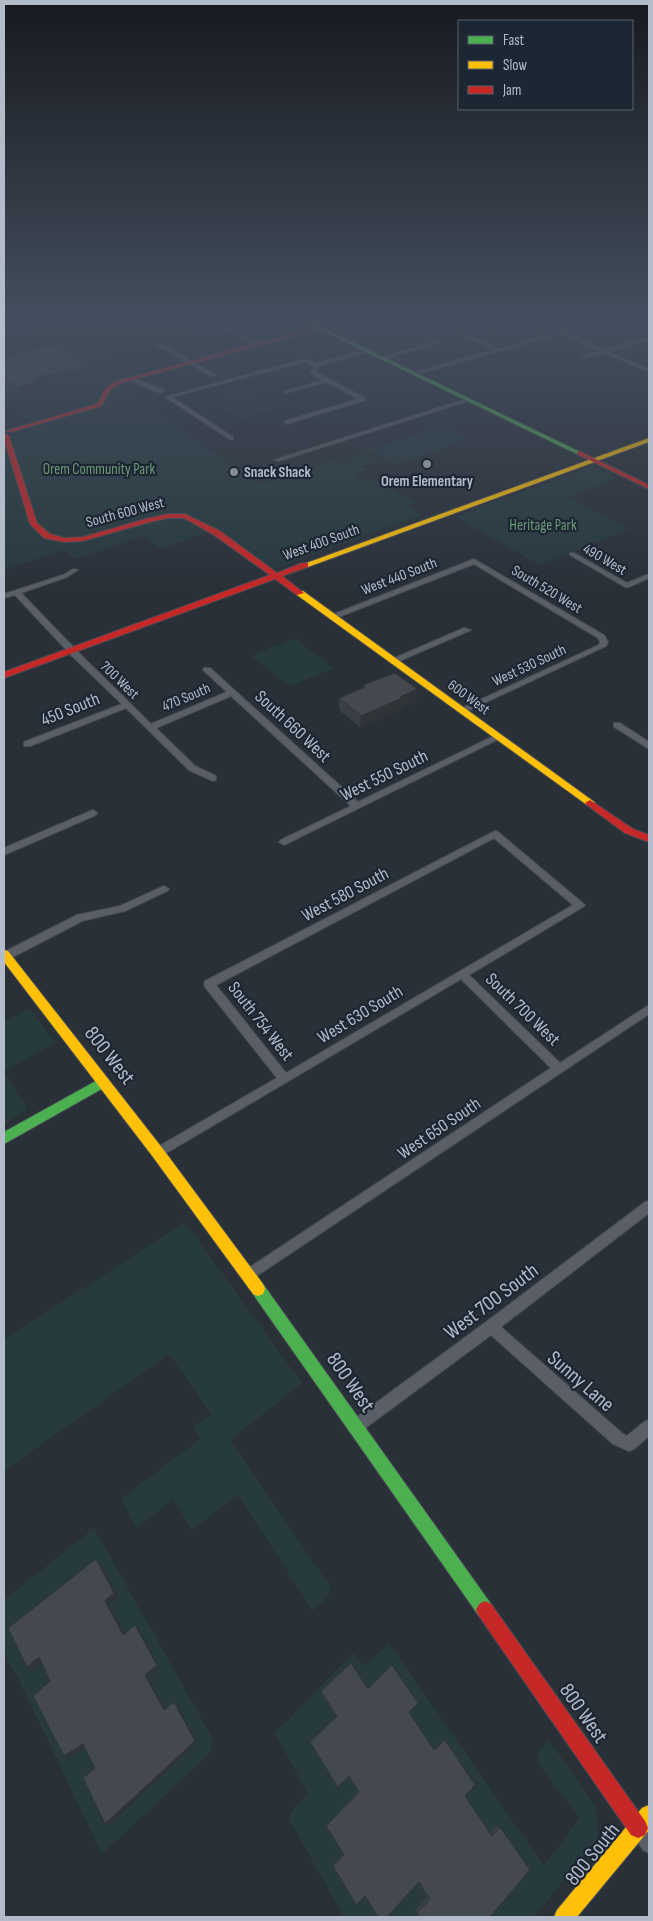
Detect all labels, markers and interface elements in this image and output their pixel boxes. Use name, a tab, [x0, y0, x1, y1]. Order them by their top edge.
legend	[458, 20, 633, 110]
text: Fast	[503, 31, 525, 50]
text: Slow	[503, 56, 527, 75]
text: Jam	[502, 81, 521, 100]
marker: Orem Elementary	[421, 458, 433, 470]
park label: Orem Community Park	[43, 460, 155, 479]
place label: Snack Shack	[244, 463, 312, 482]
marker: Snack Shack	[228, 466, 240, 478]
place label: Orem Elementary	[381, 472, 474, 491]
street label: South 600 West	[84, 493, 167, 532]
park label: Heritage Park	[509, 516, 577, 535]
street label: West 400 South	[280, 520, 362, 565]
street label: 490 West	[579, 539, 630, 580]
street label: West 440 South	[359, 553, 440, 600]
street label: South 520 West	[508, 561, 586, 618]
street label: West 530 South	[489, 640, 569, 691]
street label: 700 West	[96, 657, 144, 704]
street label: 600 West	[444, 676, 494, 719]
street label: 470 South	[159, 679, 213, 716]
street label: South 660 West	[250, 686, 335, 767]
street label: 450 South	[38, 688, 103, 731]
street label: West 550 South	[337, 745, 431, 806]
street label: West 580 South	[298, 863, 392, 926]
street label: South 700 West	[481, 969, 565, 1050]
street label: South 754 West	[223, 978, 298, 1065]
street label: West 630 South	[314, 981, 407, 1048]
street label: 800 West	[79, 1021, 140, 1089]
street label: West 650 South	[394, 1093, 485, 1164]
street label: West 700 South	[439, 1258, 543, 1345]
street label: Sunny Lane	[542, 1346, 619, 1417]
street label: 800 West	[321, 1348, 380, 1417]
street label: 800 West	[554, 1679, 613, 1748]
street label: 800 South	[560, 1818, 625, 1891]

